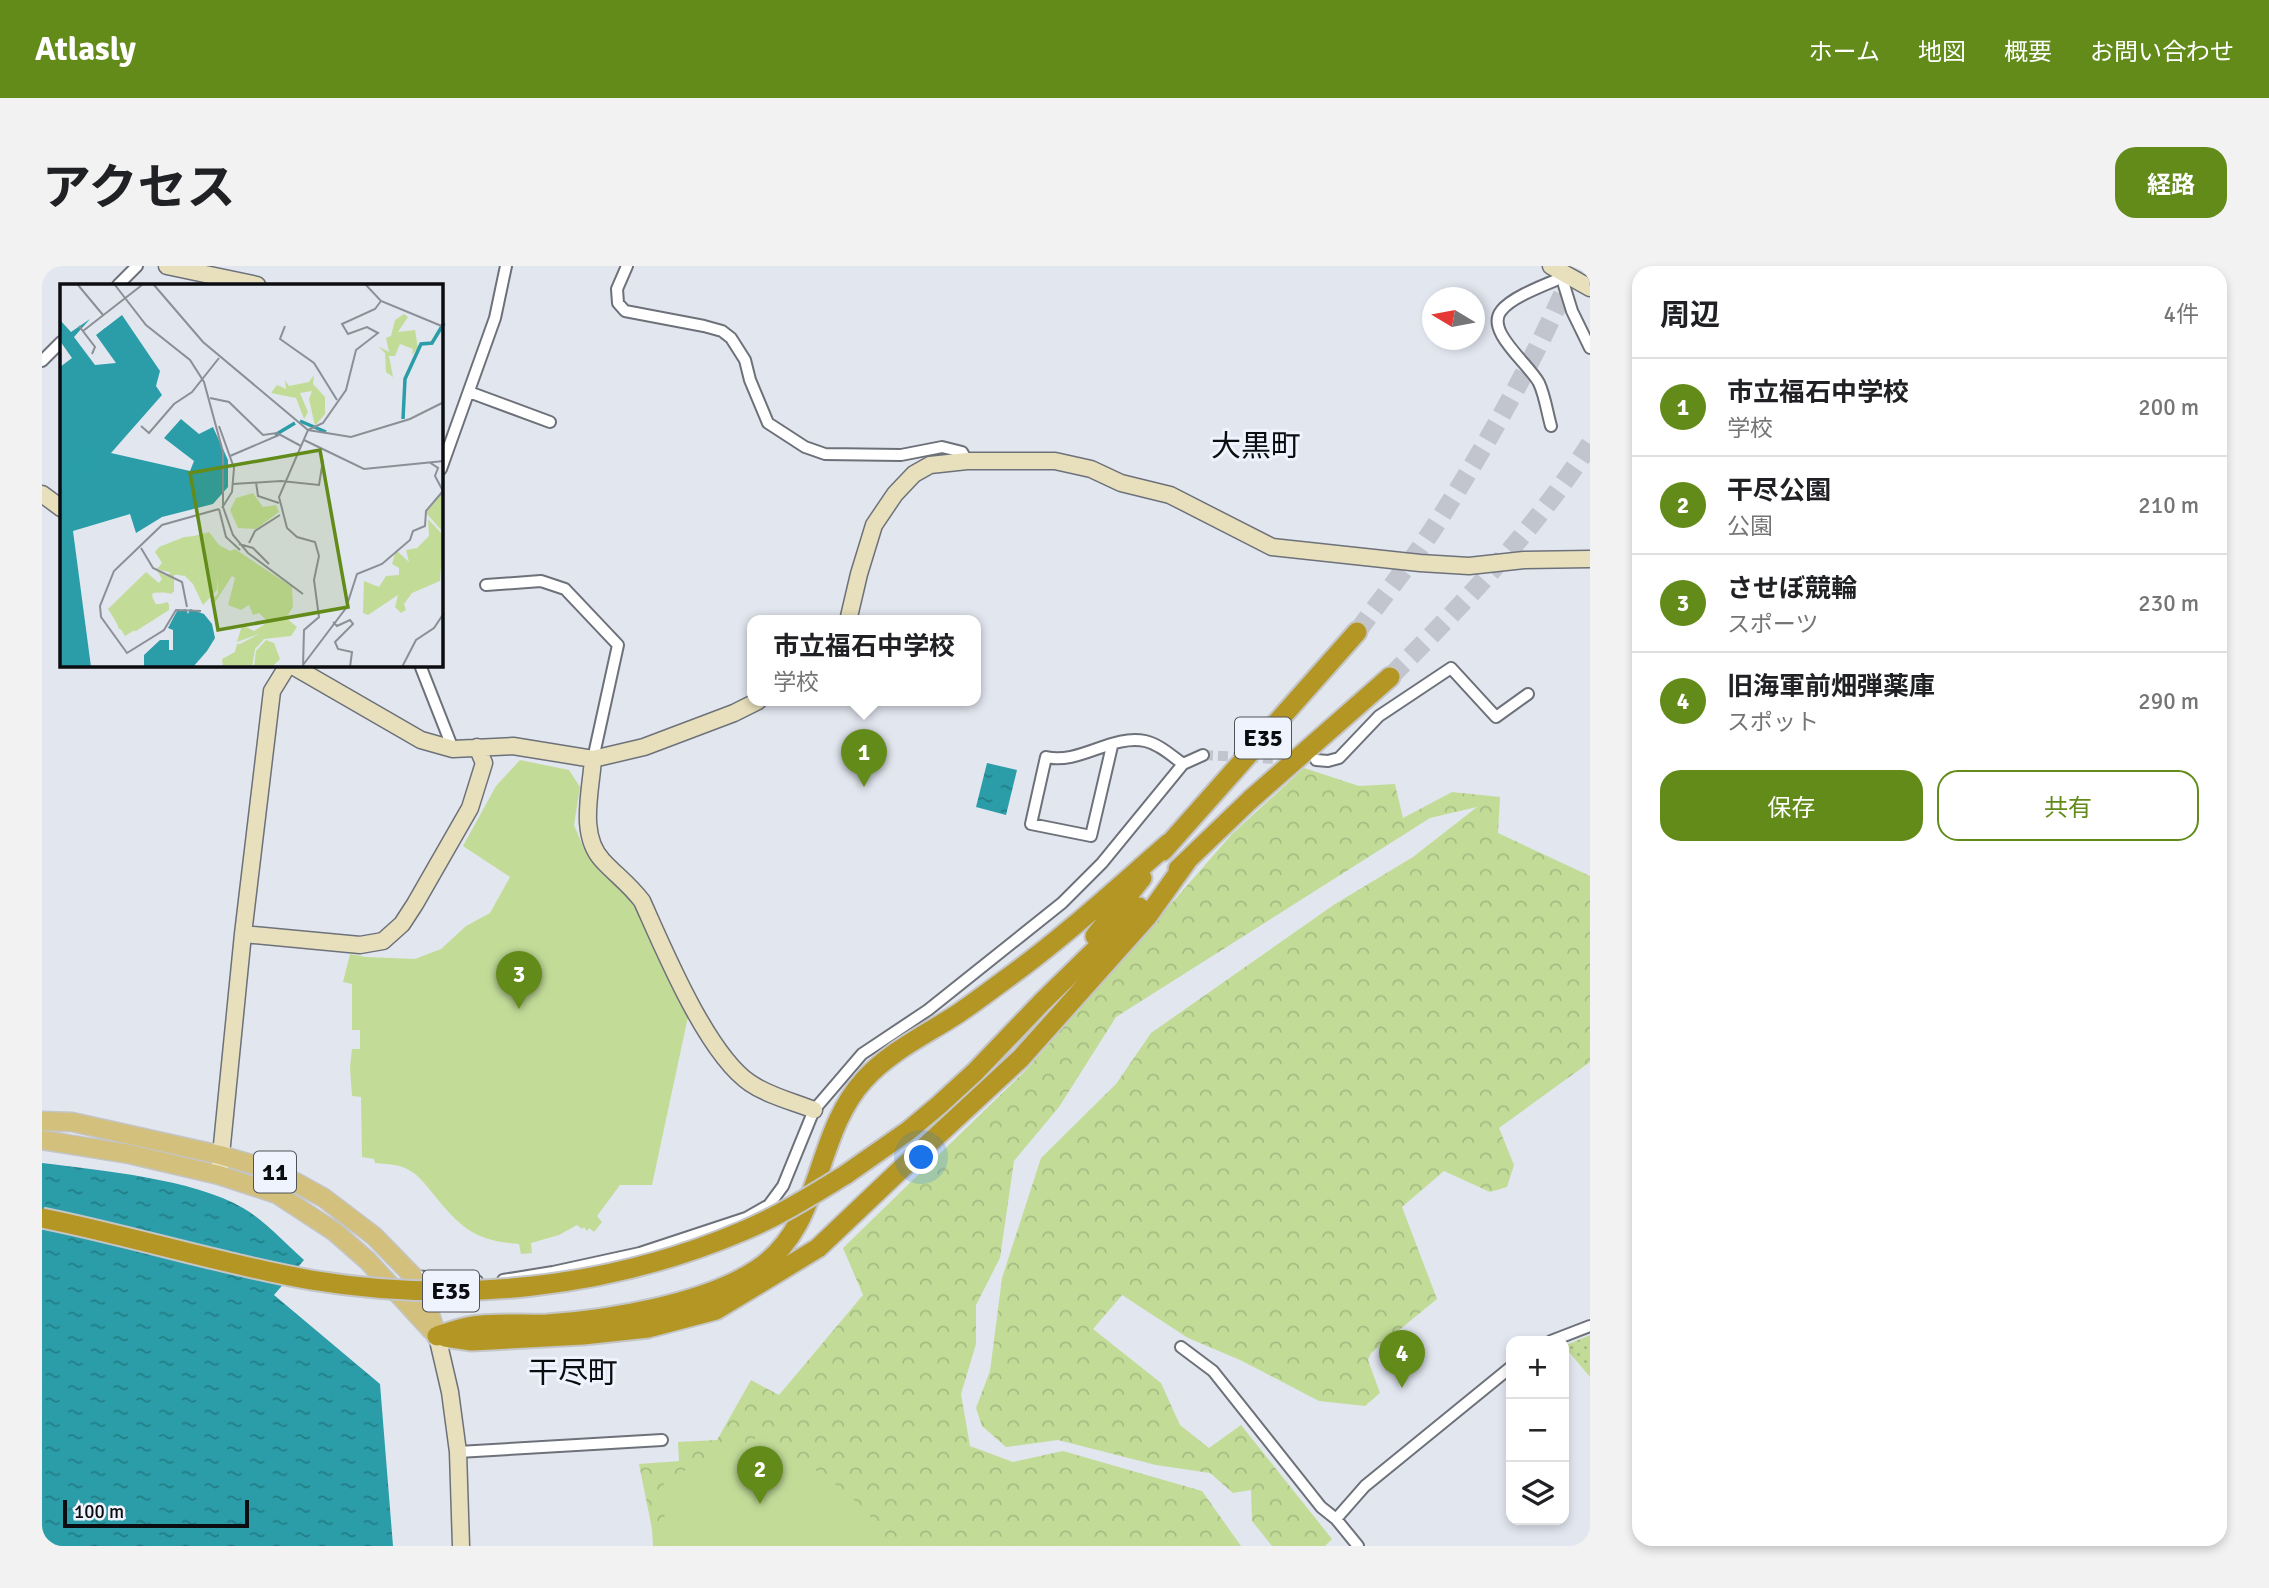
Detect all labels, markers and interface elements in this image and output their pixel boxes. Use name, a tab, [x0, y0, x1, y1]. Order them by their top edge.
text: Atlasly	[35, 29, 136, 70]
text: ホーム	[1809, 37, 1880, 67]
text: 地図	[1918, 37, 1966, 67]
text: 概要	[2004, 37, 2052, 67]
text: お問い合わせ	[2090, 37, 2234, 67]
button: 経路	[2115, 147, 2227, 218]
text: アクセス	[42, 158, 236, 218]
inset map	[60, 284, 443, 667]
north arrow	[1422, 287, 1485, 350]
text: 周辺	[1660, 297, 1720, 334]
text: 4件	[2164, 300, 2199, 329]
text: 市立福石中学校	[1727, 377, 1909, 409]
text: 1	[1677, 393, 1689, 422]
text: 200 m	[2138, 393, 2199, 422]
text: 学校	[1727, 414, 1773, 443]
district label: 大黒町	[1211, 428, 1301, 465]
text: 干尽公園	[1727, 475, 1831, 507]
text: 2	[1677, 491, 1689, 520]
text: 210 m	[2138, 491, 2199, 520]
text: 公園	[1727, 512, 1773, 541]
text: させぼ競輪	[1727, 573, 1857, 605]
text: 3	[1677, 589, 1689, 618]
text: 230 m	[2138, 589, 2199, 618]
text: スポーツ	[1727, 610, 1819, 639]
popup	[747, 615, 981, 706]
text: 市立福石中学校	[773, 631, 955, 663]
text: 学校	[773, 668, 819, 697]
text: 旧海軍前畑弾薬庫	[1727, 671, 1935, 703]
text: 4	[1677, 687, 1689, 716]
text: 290 m	[2138, 687, 2199, 716]
text: スポット	[1727, 708, 1819, 737]
road number: E35	[1235, 718, 1291, 758]
pin: 1	[841, 729, 887, 787]
button: 保存	[1660, 770, 1923, 841]
button: 共有	[1937, 770, 2199, 841]
pin: 3	[496, 951, 542, 1009]
your location	[904, 1140, 938, 1174]
road number: 11	[254, 1151, 296, 1192]
road number: E35	[423, 1270, 479, 1311]
pin: 4	[1379, 1330, 1425, 1388]
map controls	[1506, 1336, 1569, 1525]
button: +	[1506, 1336, 1569, 1399]
district label: 干尽町	[528, 1355, 618, 1392]
button: −	[1506, 1399, 1569, 1462]
pin: 2	[737, 1446, 783, 1504]
button: layers	[1506, 1462, 1569, 1525]
scale bar	[63, 1497, 248, 1529]
text: 100 m	[74, 1500, 124, 1524]

